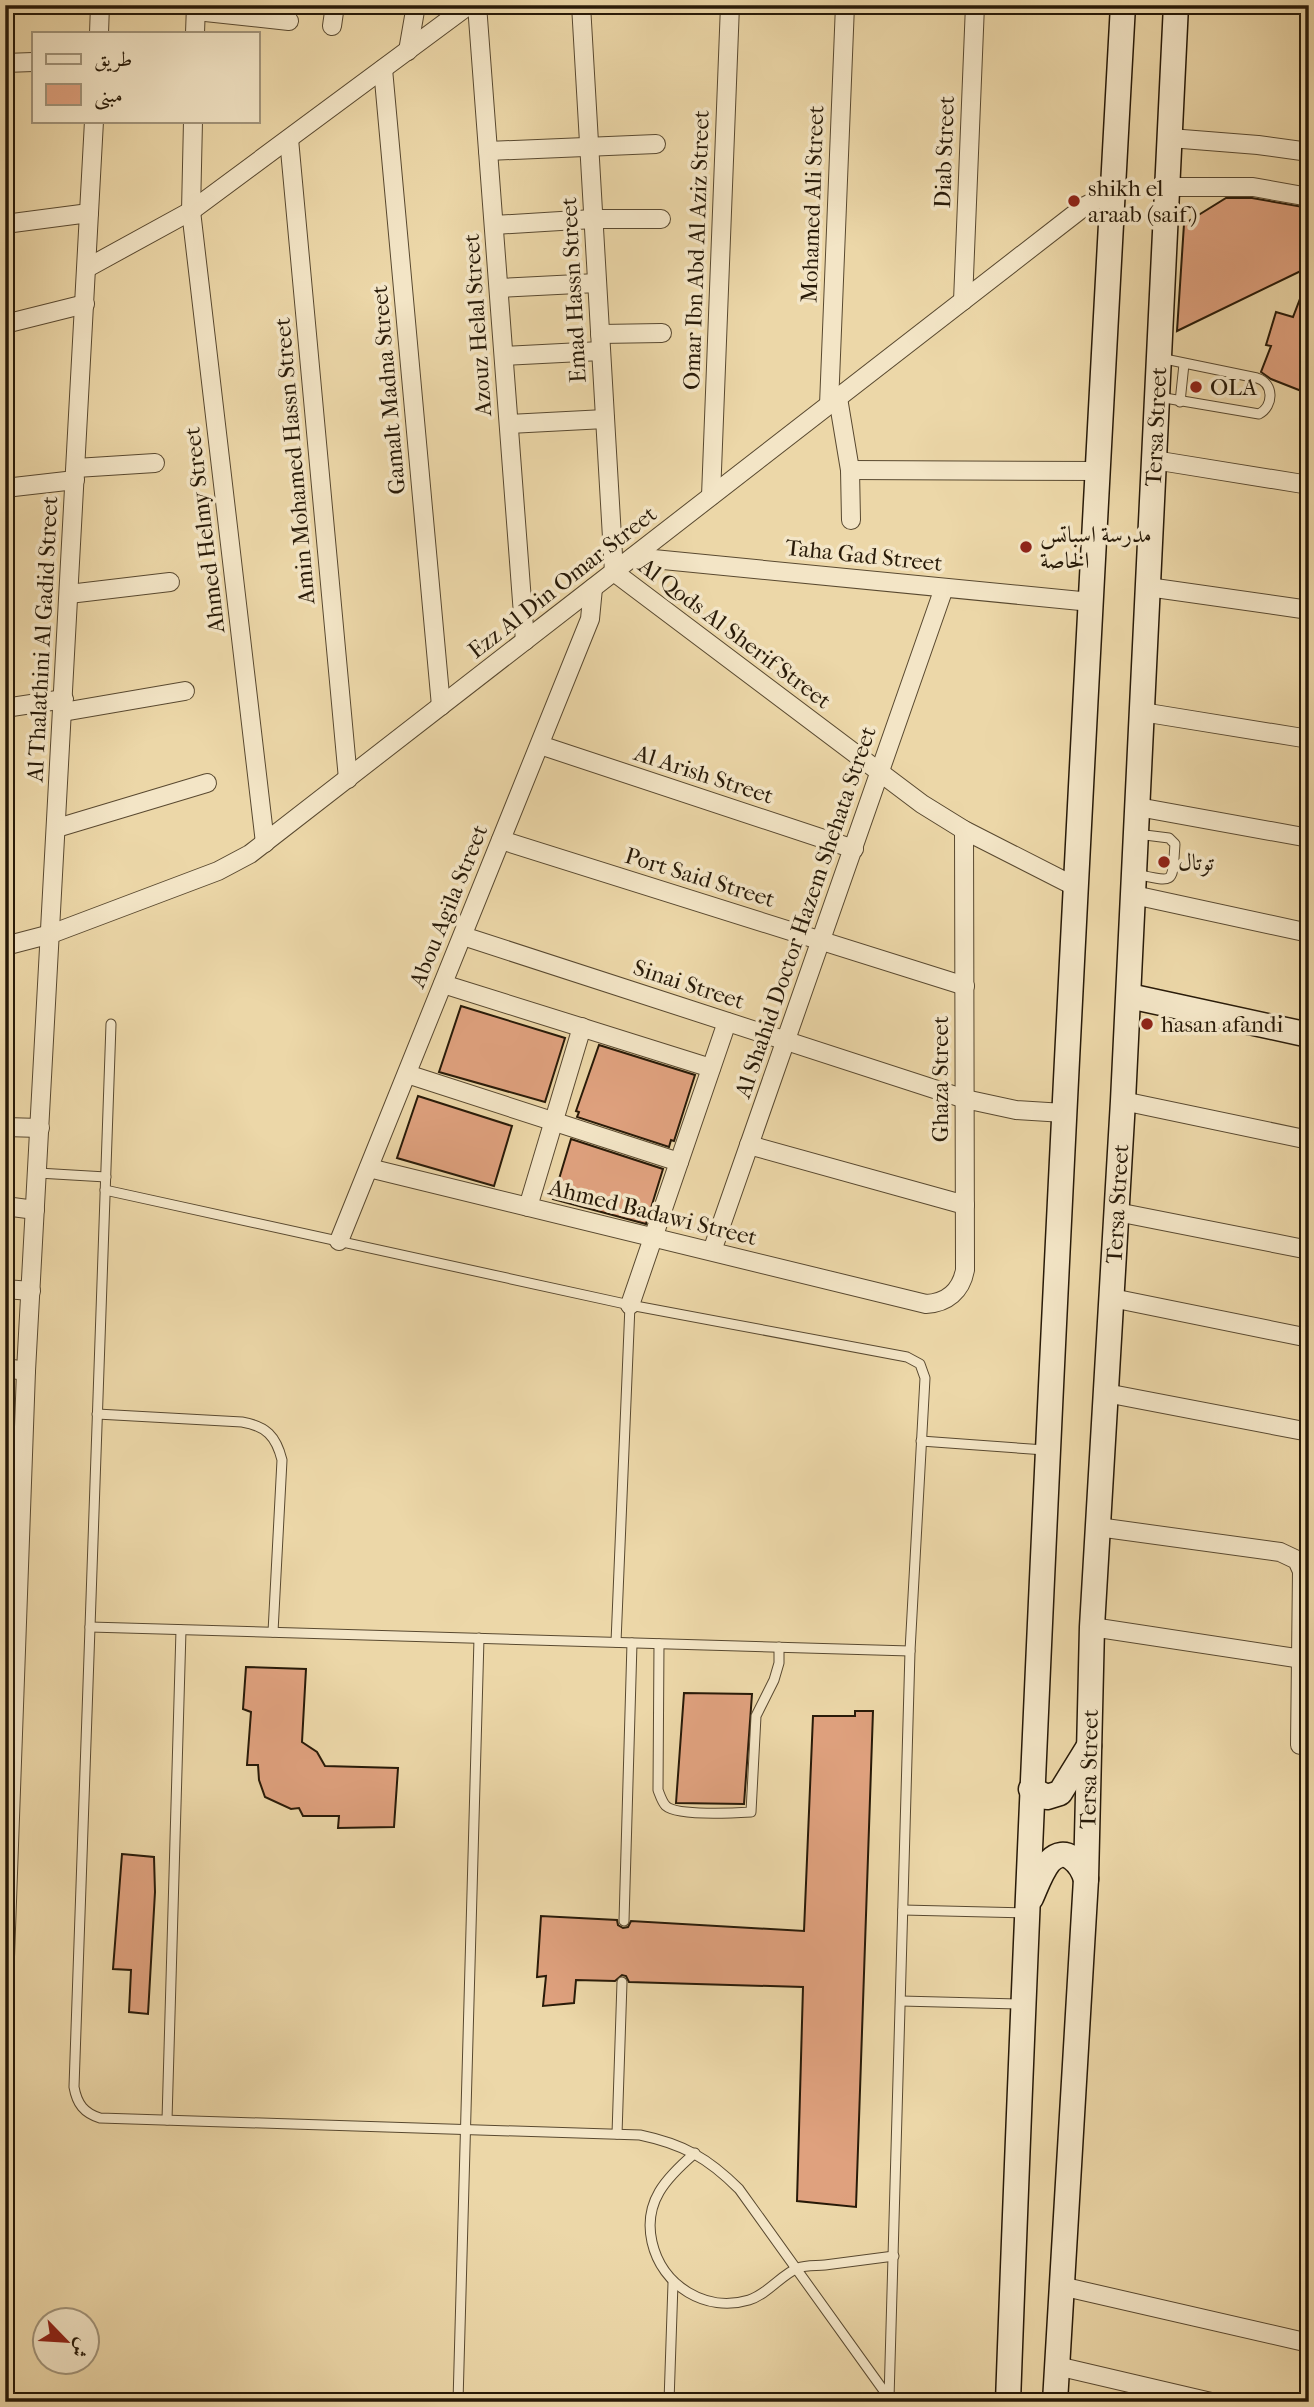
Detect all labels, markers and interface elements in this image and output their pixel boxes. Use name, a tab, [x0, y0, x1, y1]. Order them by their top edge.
legend	[32, 32, 259, 122]
text: طريق	[94, 47, 132, 72]
text: مبنى	[94, 83, 123, 110]
street label: Diab Street	[929, 95, 960, 209]
street label: Mohamed Ali Street	[796, 105, 829, 303]
street label: Omar Ibn Abd Al Aziz Street	[678, 110, 715, 390]
place label: shikh el araab (saif)	[1088, 175, 1197, 228]
marker: shikh el araab (saif)	[1066, 193, 1082, 209]
street label: Emad Hassn Street	[555, 196, 592, 384]
street label: Azouz Helal Street	[458, 233, 497, 418]
street label: Gamalt Madna Street	[366, 284, 411, 496]
street label: Amin Mohamed Hassn Street	[269, 317, 321, 606]
street label: Tersa Street	[1140, 366, 1172, 487]
place label: OLA	[1210, 374, 1258, 401]
marker: OLA	[1188, 379, 1204, 395]
street label: Ahmed Helmy Street	[178, 425, 231, 636]
street label: Al Thalathini Al Gadid Street	[21, 495, 63, 784]
street label: Ezz Al Din Omar Street	[463, 500, 662, 664]
place label: مدرسة اسباتس الخاصة	[1040, 521, 1152, 574]
street label: Taha Gad Street	[784, 534, 944, 577]
marker: مدرسة اسباتس الخاصة	[1018, 539, 1034, 555]
street label: Al Qods Al Sherif Street	[632, 552, 836, 714]
street label: Al Shahid Doctor Hazem Shehata Street	[729, 723, 882, 1102]
street label: Al Arish Street	[630, 739, 777, 810]
street label: Abou Agila Street	[403, 821, 493, 992]
street label: Port Said Street	[622, 842, 778, 913]
place label: توتال	[1178, 849, 1214, 877]
marker: توتال	[1156, 854, 1172, 870]
street label: Sinai Street	[630, 954, 748, 1015]
place label: hasan afandi	[1161, 1011, 1284, 1038]
street label: Ghaza Street	[927, 1016, 954, 1142]
marker: hasan afandi	[1139, 1016, 1155, 1032]
street label: Tersa Street	[1100, 1143, 1134, 1264]
street label: Ahmed Badawi Street	[545, 1173, 760, 1251]
street label: Tersa Street	[1074, 1709, 1104, 1829]
north arrow	[32, 2306, 102, 2376]
text: ش	[67, 2335, 94, 2361]

